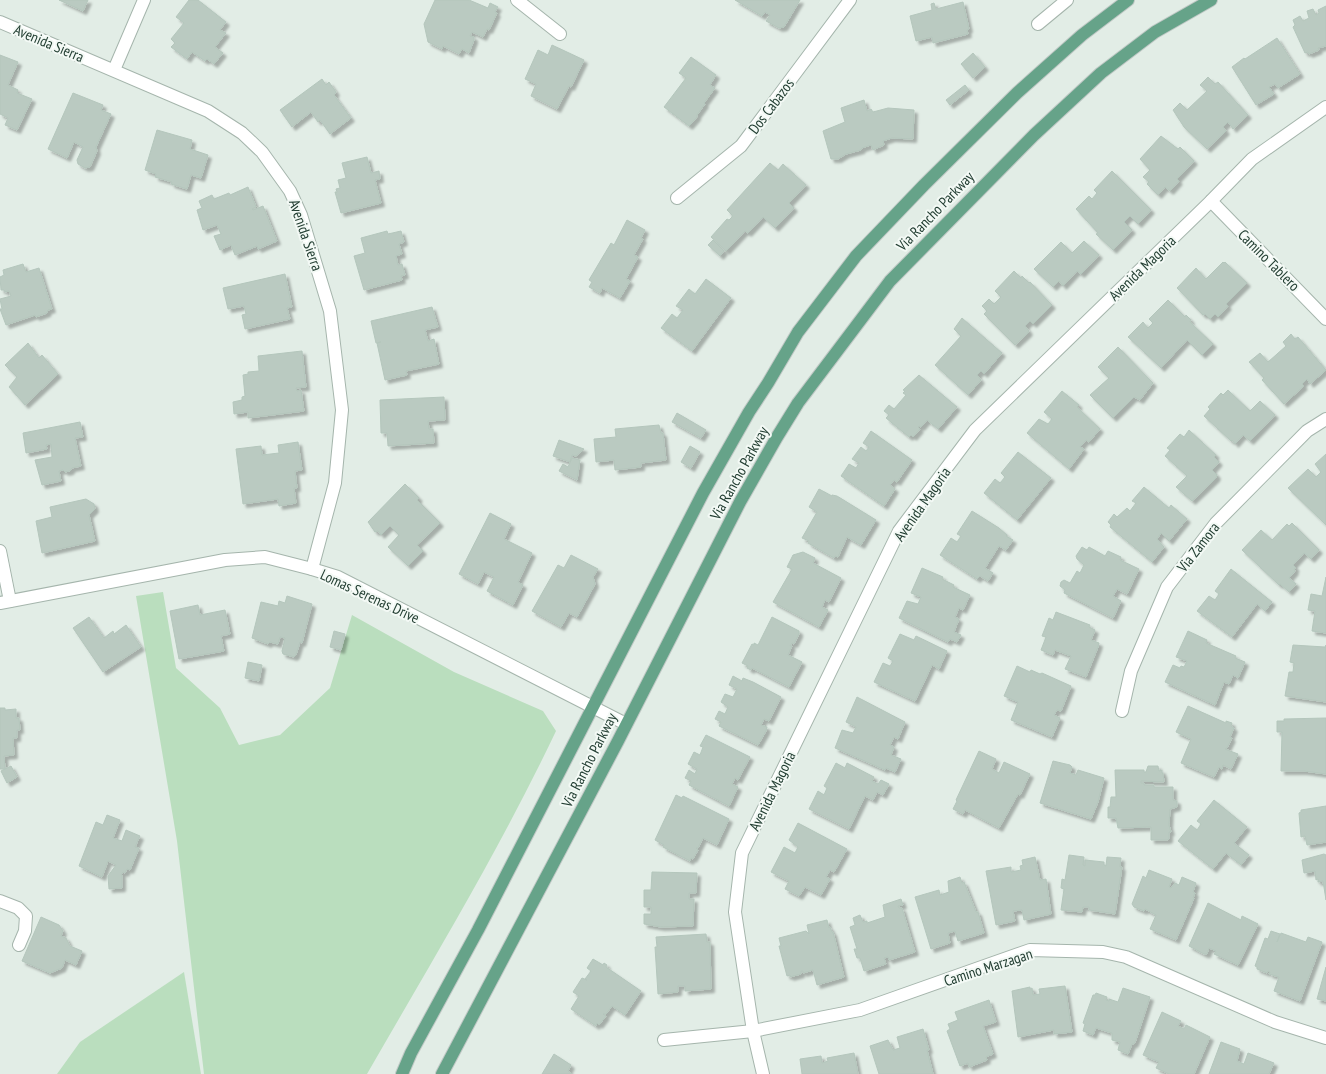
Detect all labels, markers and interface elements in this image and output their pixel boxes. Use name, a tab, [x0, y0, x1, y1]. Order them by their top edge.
street label: Avenida Sierra	[11, 20, 87, 66]
street label: Dos Cabazos	[744, 75, 798, 137]
street label: Via Rancho Parkway	[892, 167, 978, 256]
street label: Avenida Sierra	[285, 197, 327, 273]
street label: Camino Tablero	[1234, 225, 1304, 295]
street label: Avenida Magoria	[1104, 231, 1180, 305]
street label: Via Rancho Parkway	[705, 423, 773, 524]
street label: Avenida Magoria	[890, 463, 954, 545]
street label: Via Zamora	[1172, 518, 1223, 576]
street label: Lomas Serenas Drive	[317, 565, 423, 627]
street label: Via Rancho Parkway	[557, 709, 621, 811]
street label: Avenida Magoria	[745, 748, 799, 834]
street label: Camino Marzagan	[941, 944, 1035, 990]

